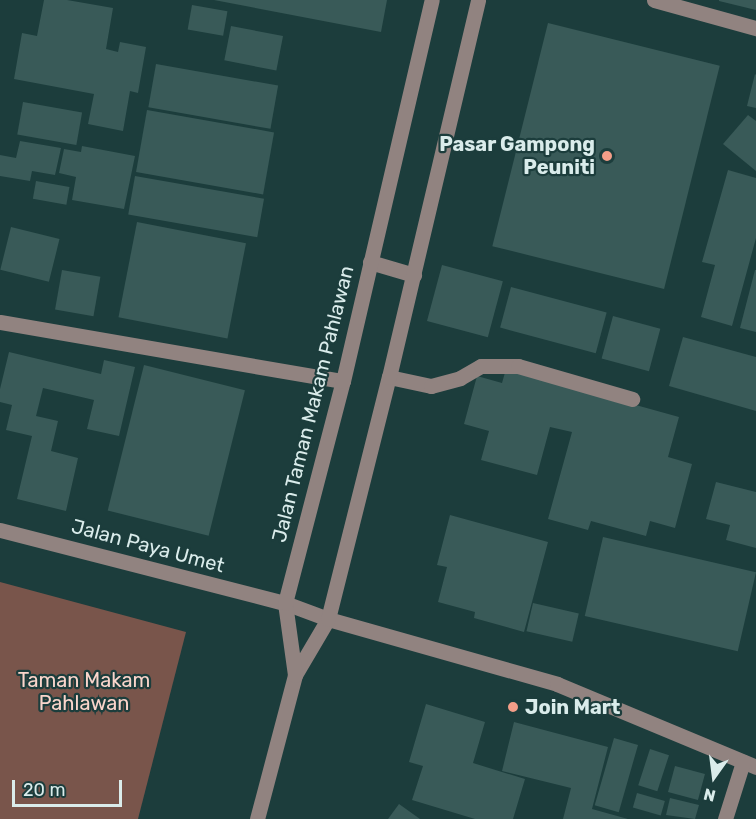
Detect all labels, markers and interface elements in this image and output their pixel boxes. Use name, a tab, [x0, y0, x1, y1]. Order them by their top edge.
place label: Pasar Gampong Peuniti	[439, 132, 595, 179]
marker: Pasar Gampong Peuniti	[600, 149, 614, 163]
street label: Jalan Taman Makam Pahlawan	[267, 263, 359, 545]
street label: Jalan Paya Umet	[69, 514, 227, 578]
park label: Taman Makam Pahlawan	[18, 668, 150, 715]
place label: Join Mart	[525, 695, 620, 719]
marker: Join Mart	[506, 700, 520, 714]
north arrow	[684, 747, 744, 807]
scale bar	[15, 768, 124, 806]
text: 20 m	[23, 779, 65, 801]
text: N	[702, 784, 717, 806]

